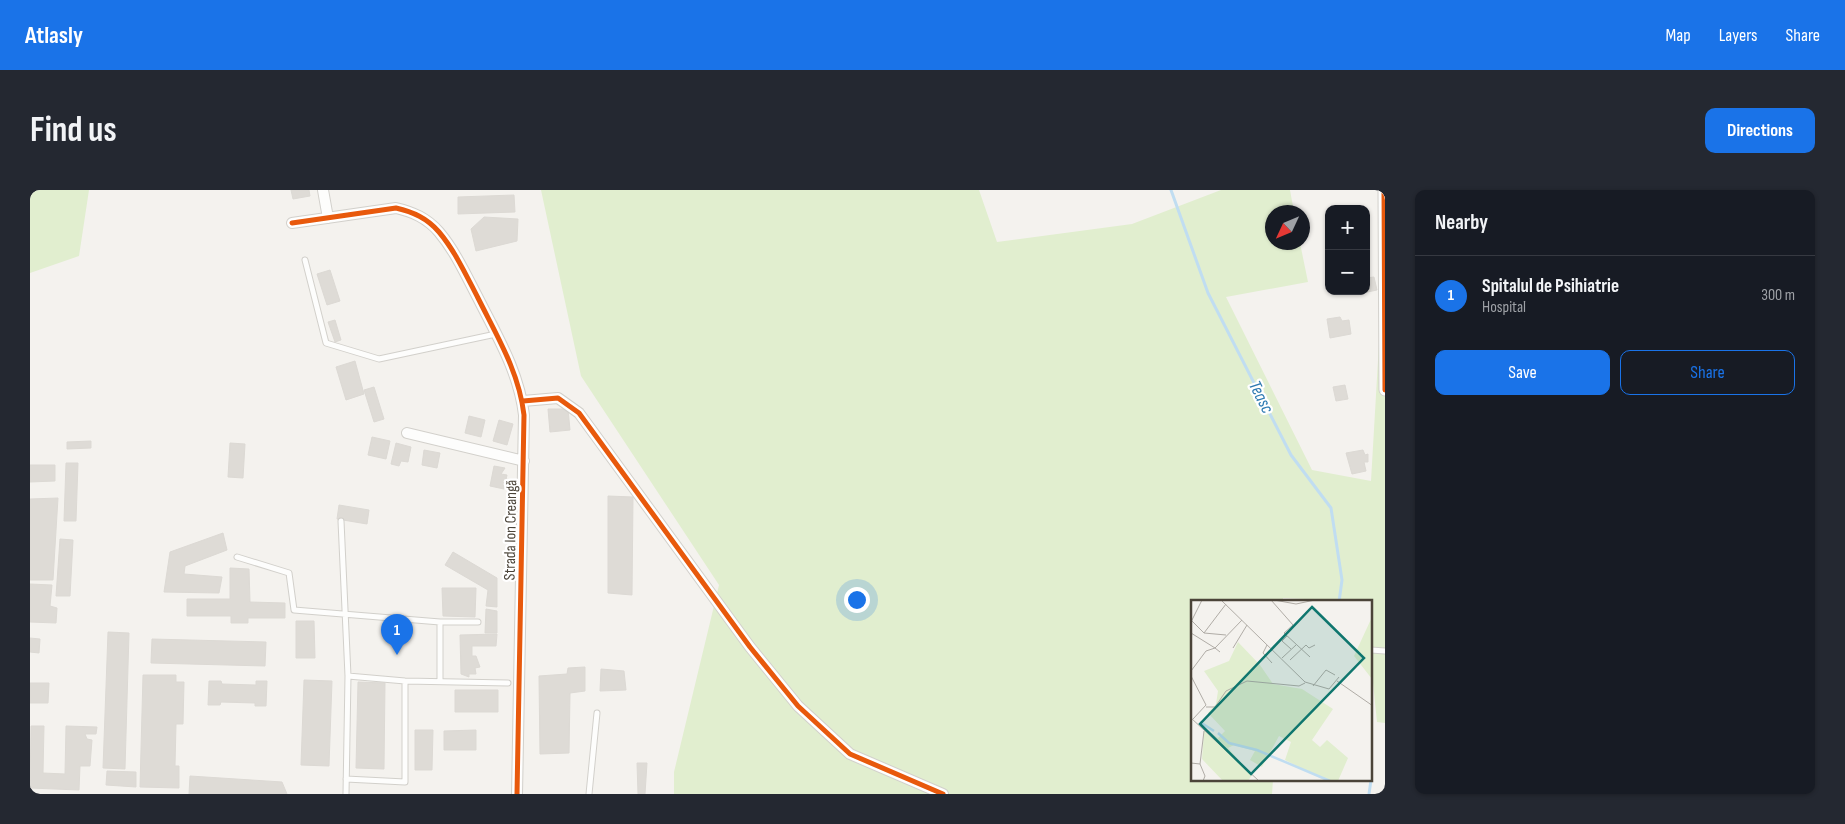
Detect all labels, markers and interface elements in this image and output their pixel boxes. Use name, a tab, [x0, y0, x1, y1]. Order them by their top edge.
text: Atlasly	[25, 21, 83, 50]
text: Map	[1666, 25, 1691, 46]
text: Layers	[1719, 25, 1758, 46]
text: Share	[1786, 25, 1820, 46]
button: Directions	[1705, 108, 1815, 153]
text: Find us	[30, 109, 117, 152]
north arrow	[1265, 205, 1310, 250]
map controls	[1325, 205, 1370, 295]
button: +	[1325, 205, 1370, 250]
text: Nearby	[1435, 210, 1488, 235]
button: −	[1325, 250, 1370, 295]
text: Spitalul de Psihiatrie	[1482, 275, 1619, 298]
text: 1	[1448, 286, 1454, 305]
text: 300 m	[1761, 286, 1795, 305]
text: Hospital	[1482, 298, 1526, 317]
button: Save	[1435, 350, 1610, 395]
button: Share	[1620, 350, 1795, 395]
water label: Teasc	[1244, 377, 1278, 417]
street label: Strada Ion Creangă	[501, 479, 521, 581]
your location	[844, 587, 870, 613]
inset map	[1191, 600, 1372, 782]
pin: 1	[381, 614, 413, 655]

